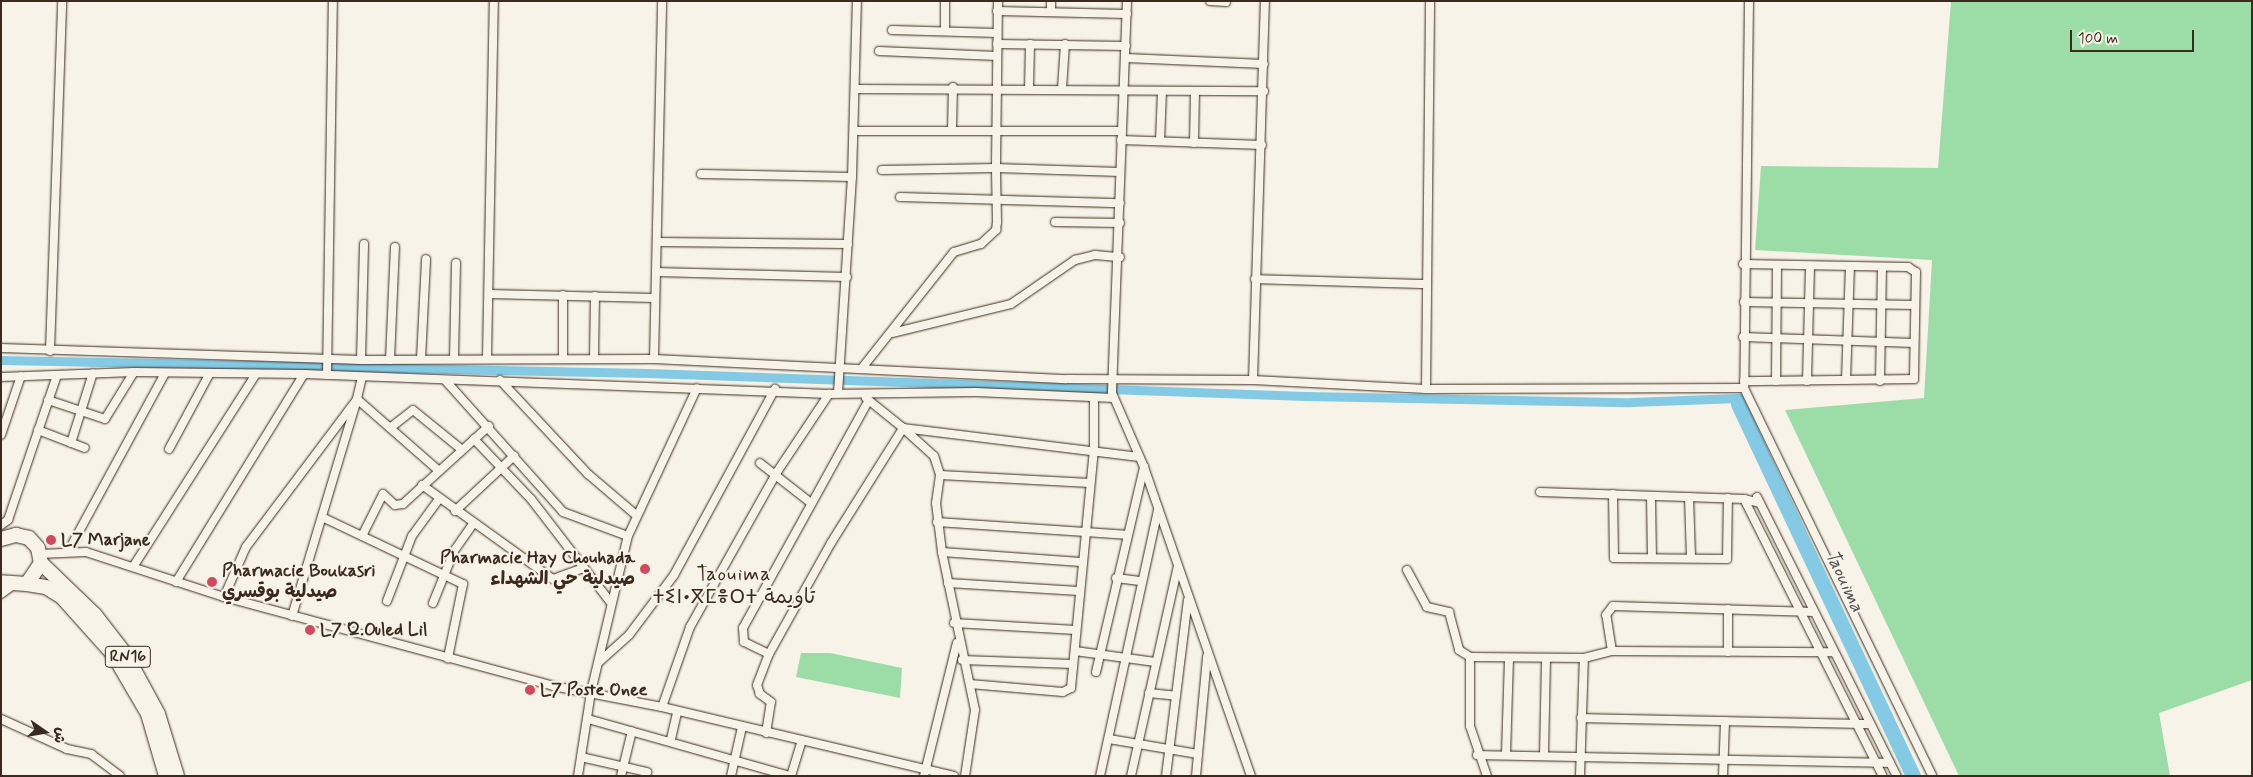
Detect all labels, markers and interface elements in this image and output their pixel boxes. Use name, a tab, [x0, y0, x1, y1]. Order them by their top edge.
scale bar	[2073, 20, 2197, 52]
text: 100 m	[2078, 29, 2118, 49]
place label: L7 Marjane	[61, 529, 150, 551]
marker: L7 Marjane	[45, 534, 57, 546]
water label: Taouima	[1820, 546, 1868, 616]
place label: Pharmacie Hay Chouhada صيدلية حي الشهداء	[438, 548, 635, 590]
place label: Pharmacie Boukasri صيدلية بوقسري	[222, 561, 374, 604]
marker: Pharmacie Hay Chouhada صيدلية حي الشهداء	[639, 563, 651, 575]
district label: Taouima ⵜⵉⵏ•ⴳⵎⴻⵔⵜ تاويمة	[658, 563, 810, 610]
marker: Pharmacie Boukasri صيدلية بوقسري	[206, 576, 218, 588]
place label: L7 Q.Ouled Lil	[320, 619, 427, 641]
marker: L7 Q.Ouled Lil	[304, 624, 316, 636]
road number: RN16	[104, 644, 152, 670]
place label: L7 Poste Onee	[540, 679, 647, 701]
marker: L7 Poste Onee	[524, 684, 536, 696]
north arrow	[20, 707, 70, 757]
text: ش	[49, 726, 70, 745]

